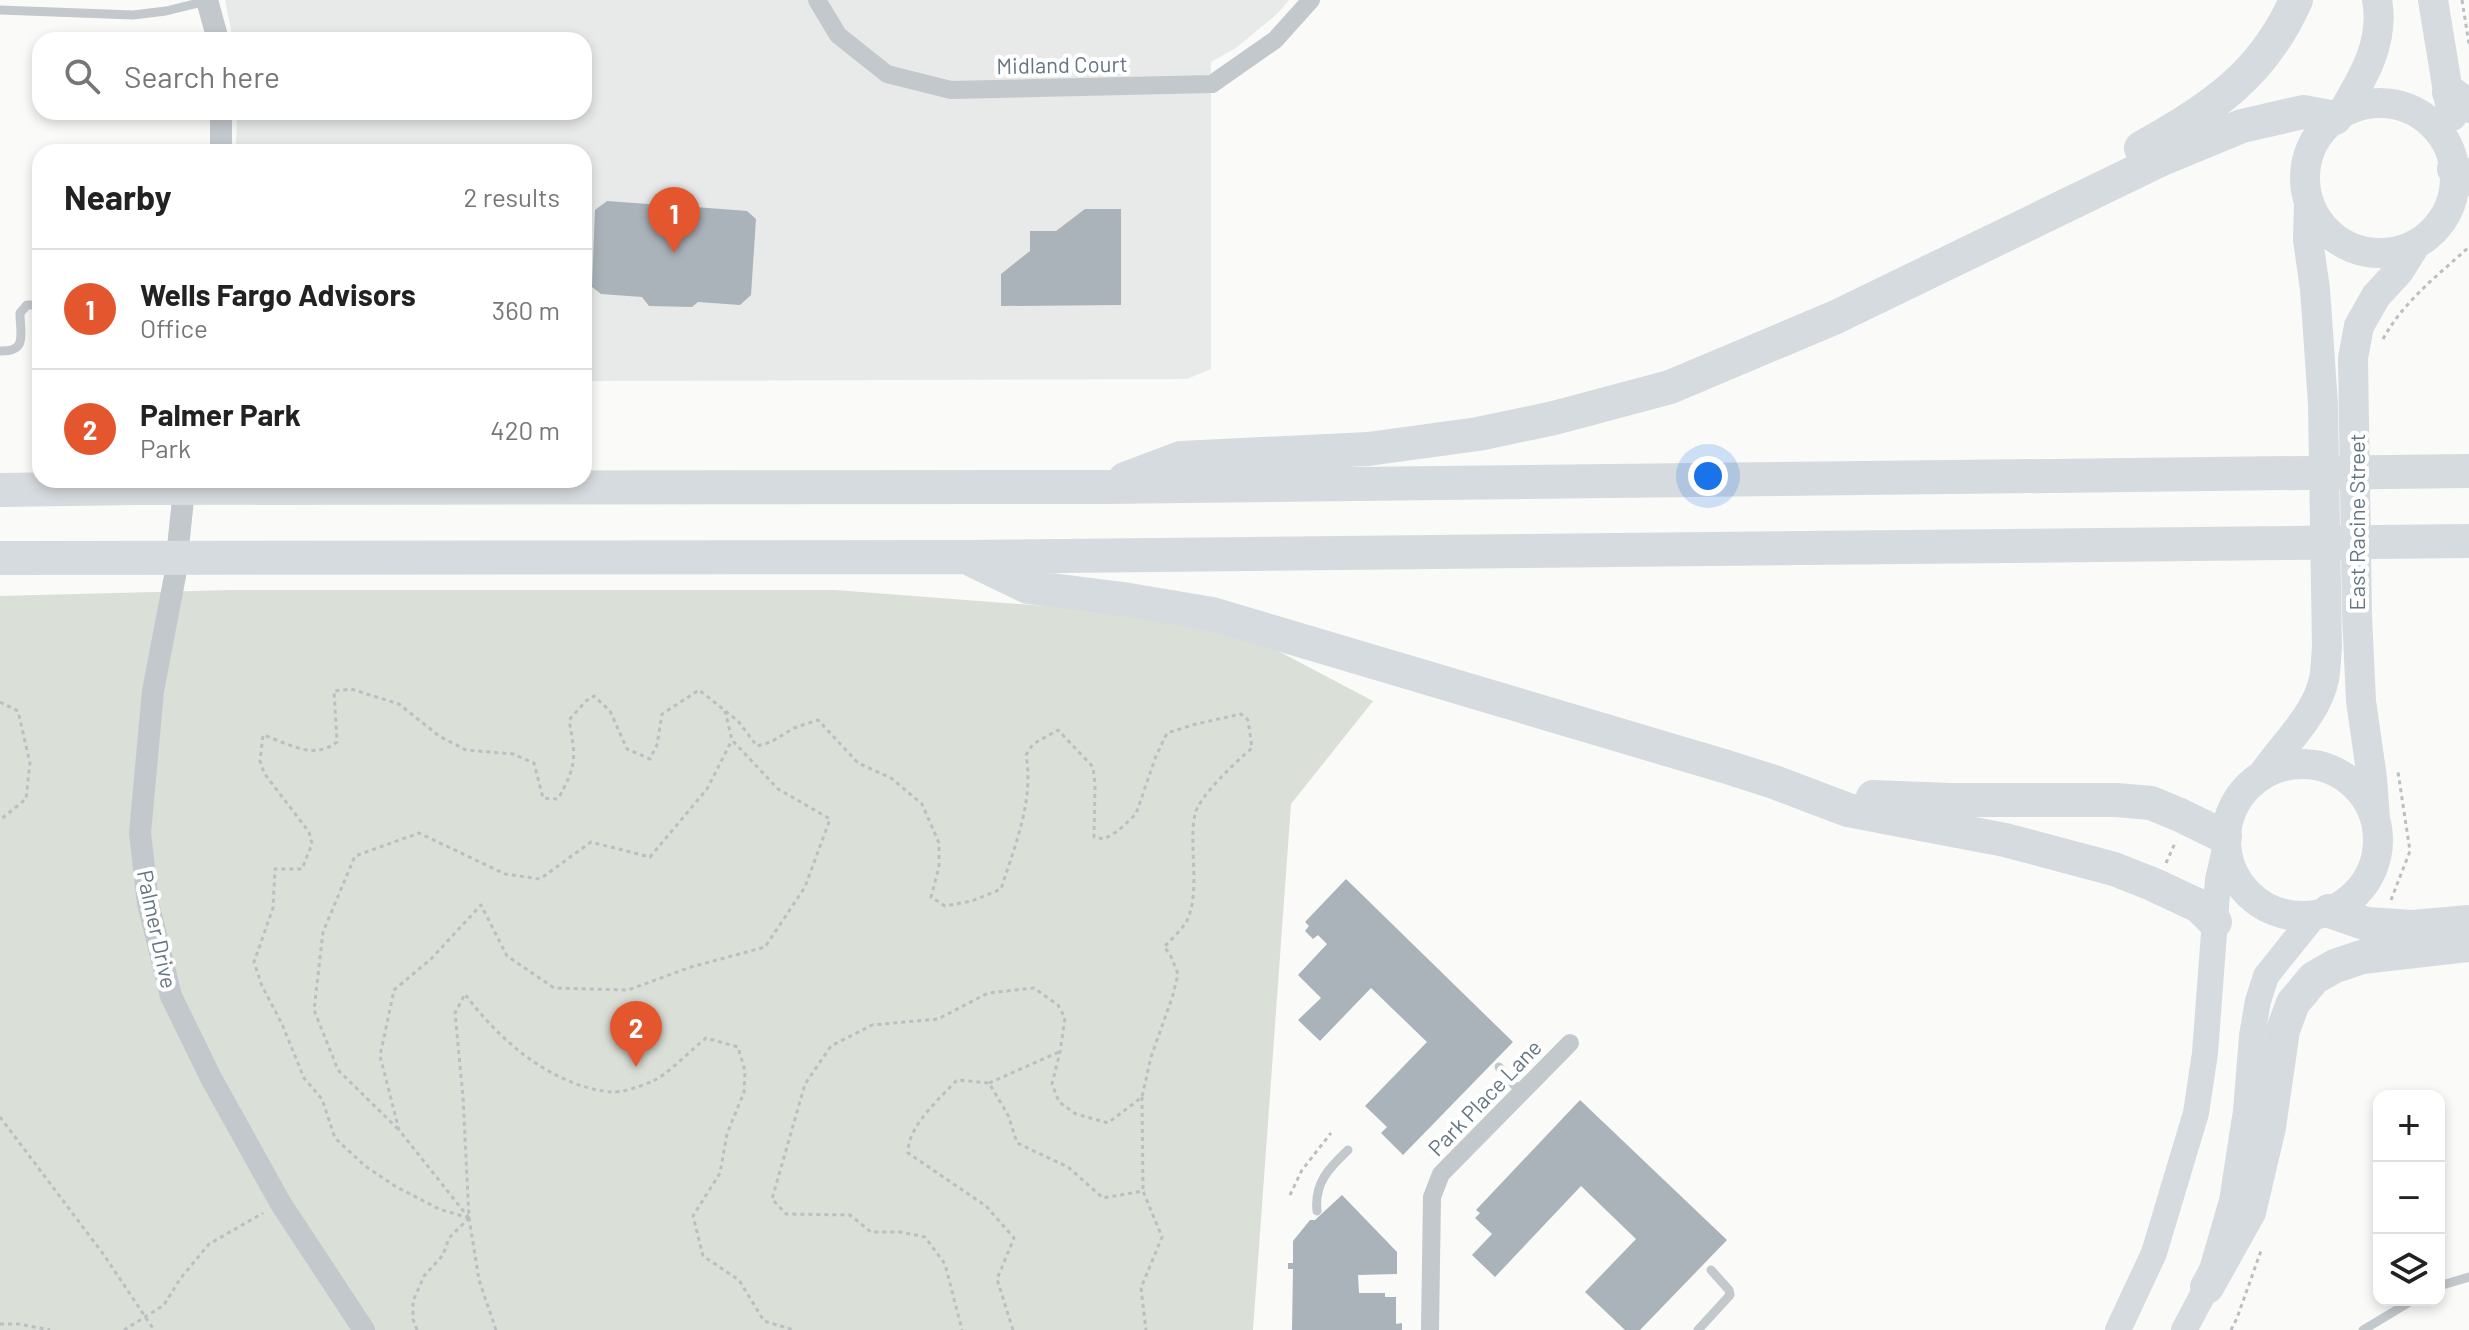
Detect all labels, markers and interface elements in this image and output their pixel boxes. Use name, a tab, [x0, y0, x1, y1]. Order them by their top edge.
search box	[32, 32, 592, 120]
street label: Midland Court	[996, 50, 1128, 78]
icon: search	[60, 54, 104, 98]
text: Search here	[124, 58, 280, 94]
text: Nearby	[64, 176, 172, 217]
text: 2 results	[464, 181, 560, 212]
pin: 1	[648, 187, 700, 253]
text: Wells Fargo Advisors	[140, 276, 416, 312]
text: 1	[85, 294, 95, 325]
text: 360 m	[492, 294, 560, 325]
text: Office	[140, 312, 208, 343]
text: Palmer Park	[140, 396, 301, 432]
text: 2	[83, 414, 97, 445]
text: 420 m	[490, 414, 560, 445]
text: Park	[140, 432, 191, 463]
street label: East Racine Street	[2343, 433, 2369, 611]
your location	[1688, 456, 1728, 496]
street label: Palmer Drive	[133, 867, 183, 991]
pin: 2	[610, 1001, 662, 1067]
street label: Park Place Lane	[1422, 1033, 1546, 1161]
map controls	[2373, 1090, 2445, 1306]
button: +	[2373, 1090, 2445, 1162]
button: −	[2373, 1162, 2445, 1234]
button: layers	[2373, 1234, 2445, 1306]

